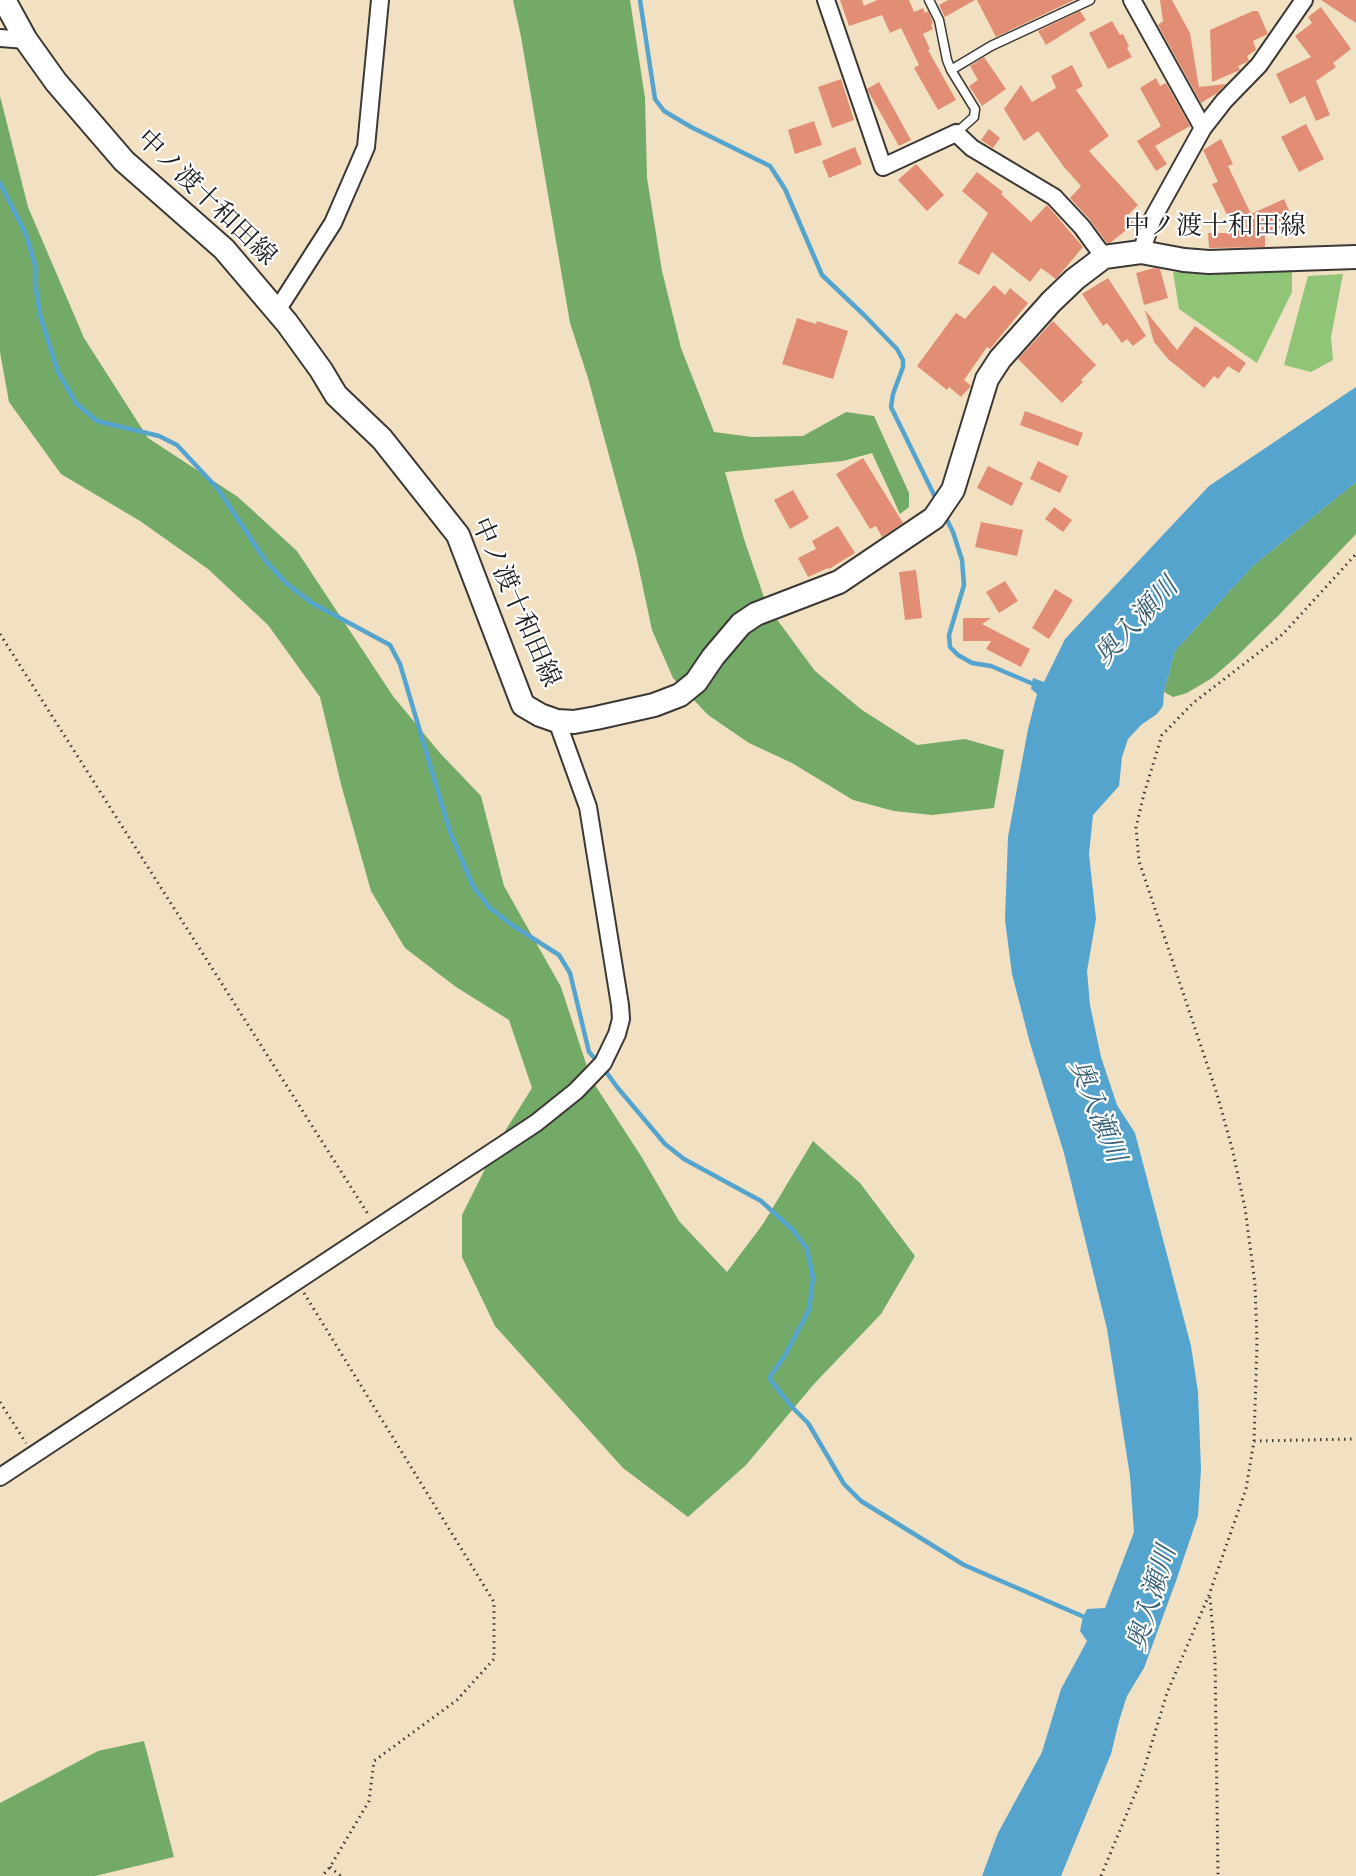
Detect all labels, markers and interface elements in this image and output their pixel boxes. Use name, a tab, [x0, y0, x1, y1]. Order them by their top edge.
street label: 中ノ渡十和田線	[129, 125, 281, 273]
street label: 中ノ渡十和田線	[1124, 212, 1306, 244]
street label: 中ノ渡十和田線	[463, 514, 565, 692]
water label: 奥入瀬川	[1089, 572, 1187, 674]
water label: 奥入瀬川	[1060, 1056, 1130, 1168]
water label: 奥入瀬川	[1123, 1543, 1185, 1655]

